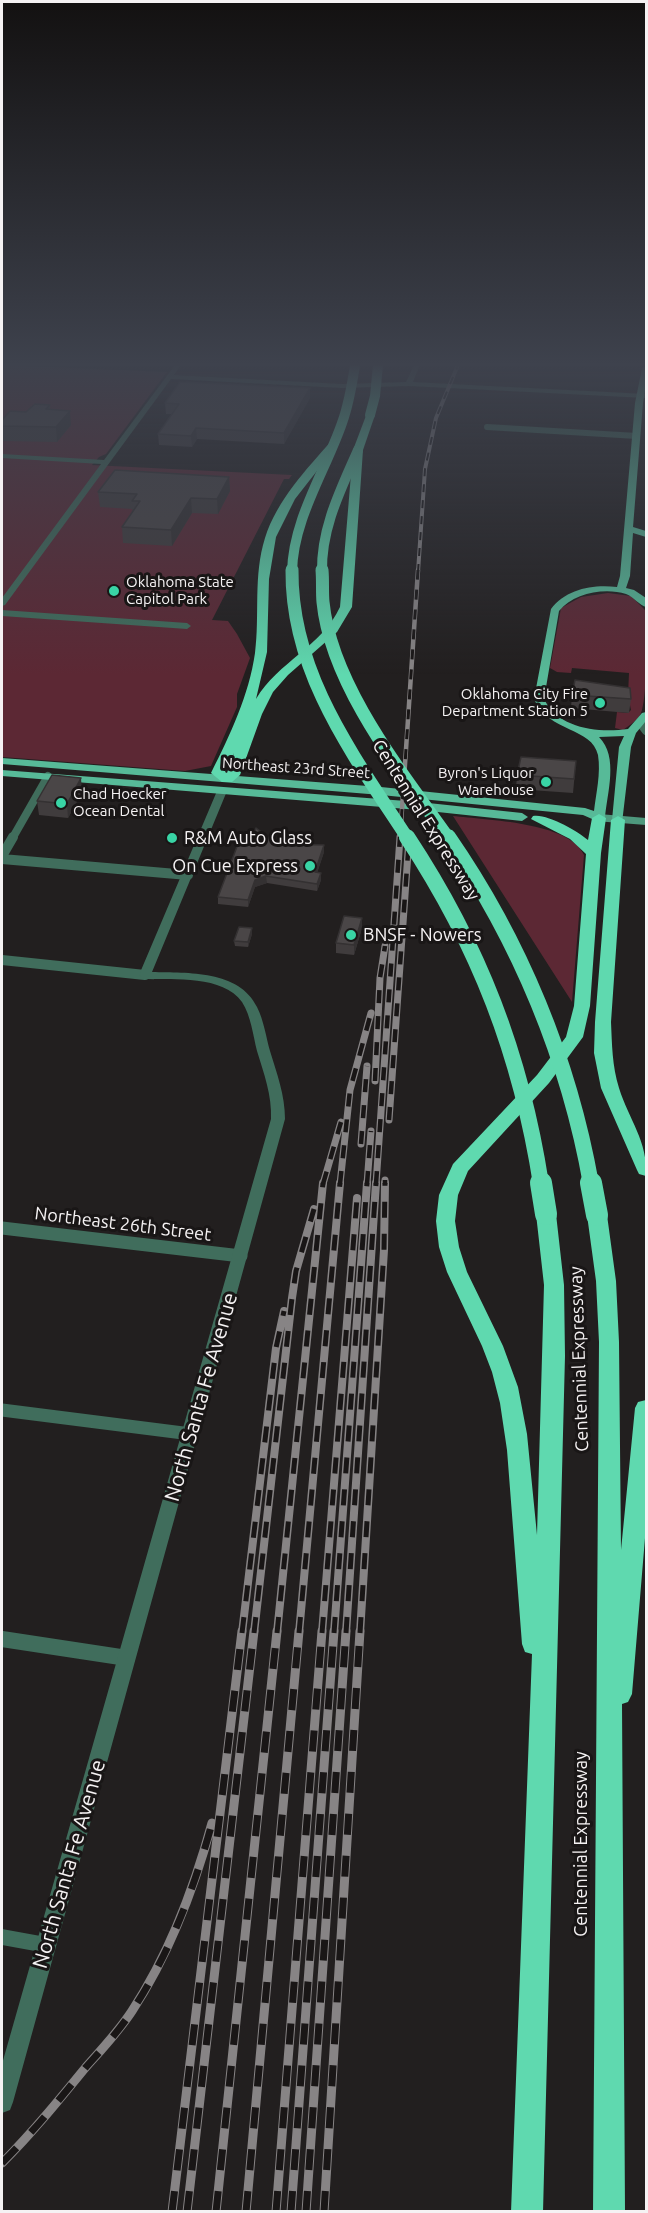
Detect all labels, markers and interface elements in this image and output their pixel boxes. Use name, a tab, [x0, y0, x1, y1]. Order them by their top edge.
place label: Oklahoma State Capitol Park	[126, 573, 234, 608]
marker: Oklahoma State Capitol Park	[107, 584, 121, 598]
place label: Oklahoma City Fire Department Station 5	[442, 685, 588, 720]
marker: Oklahoma City Fire Department Station 5	[593, 696, 607, 710]
street label: Centennial Expressway	[368, 736, 484, 904]
street label: Northeast 23rd Street	[221, 754, 371, 782]
place label: Byron's Liquor Warehouse	[438, 764, 534, 799]
marker: Byron's Liquor Warehouse	[539, 775, 553, 789]
place label: Chad Hoecker Ocean Dental	[73, 785, 166, 820]
marker: Chad Hoecker Ocean Dental	[54, 796, 68, 810]
place label: R&M Auto Glass	[184, 827, 312, 849]
marker: R&M Auto Glass	[165, 831, 179, 845]
place label: On Cue Express	[172, 855, 298, 877]
marker: On Cue Express	[303, 859, 317, 873]
place label: BNSF - Nowers	[363, 924, 482, 946]
marker: BNSF - Nowers	[344, 928, 358, 942]
street label: Northeast 26th Street	[33, 1202, 213, 1246]
street label: Centennial Expressway	[565, 1266, 593, 1452]
street label: North Santa Fe Avenue	[159, 1290, 243, 1504]
street label: Centennial Expressway	[570, 1751, 592, 1937]
street label: North Santa Fe Avenue	[27, 1757, 111, 1971]

